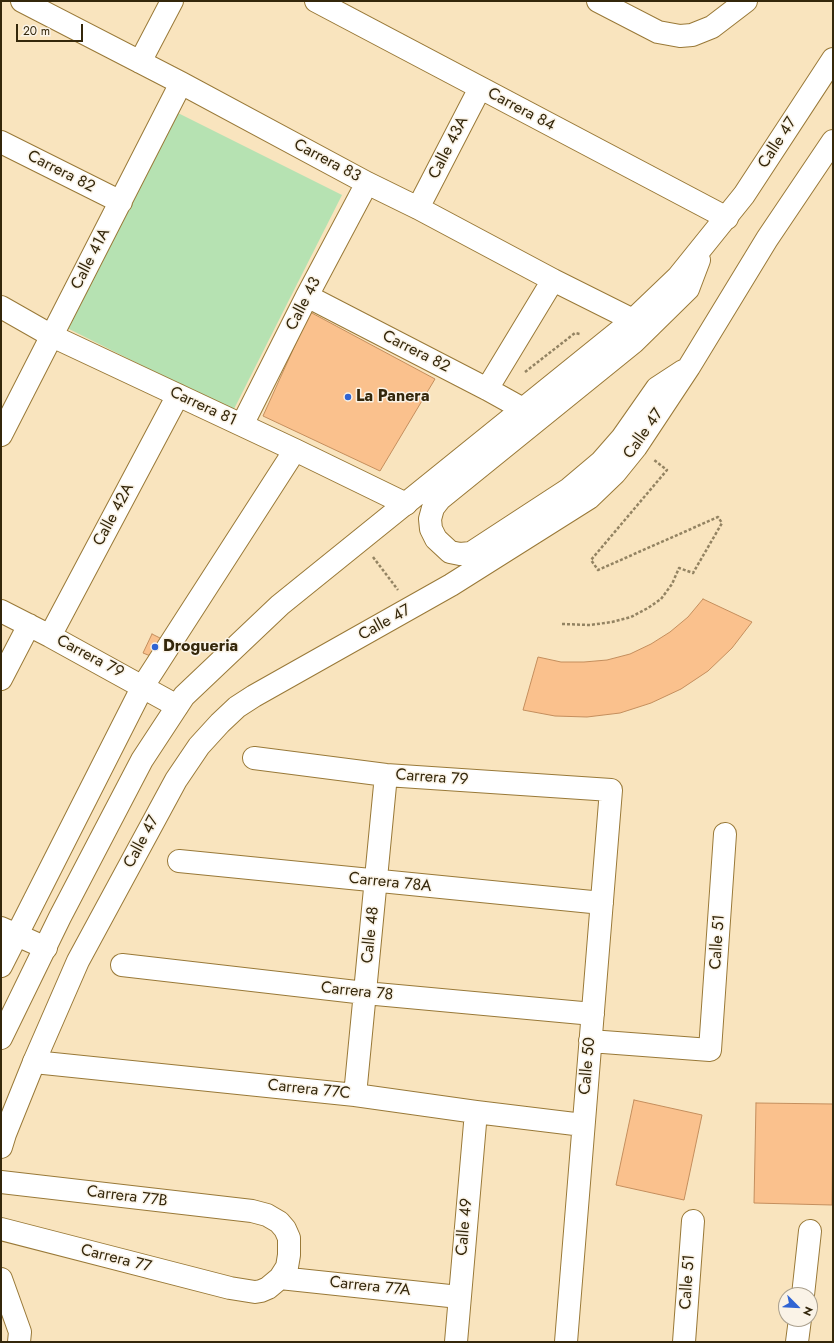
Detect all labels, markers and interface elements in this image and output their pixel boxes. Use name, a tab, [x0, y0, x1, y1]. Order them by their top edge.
scale bar	[18, 16, 85, 42]
text: 20 m	[23, 22, 50, 40]
street label: Carrera 84	[484, 84, 558, 136]
street label: Calle 43A	[425, 114, 473, 182]
street label: Calle 47	[754, 114, 802, 172]
street label: Carrera 83	[290, 135, 364, 187]
street label: Carrera 82	[24, 147, 98, 197]
street label: Calle 41A	[67, 225, 115, 293]
street label: Calle 43	[282, 274, 326, 334]
street label: Carrera 82	[379, 327, 453, 377]
street label: Carrera 81	[167, 383, 239, 431]
place label: La Panera	[356, 387, 430, 407]
marker: La Panera	[343, 392, 353, 402]
street label: Calle 47	[620, 405, 668, 463]
street label: Calle 42A	[90, 480, 138, 550]
street label: Calle 47	[356, 601, 414, 645]
street label: Carrera 79	[53, 631, 127, 683]
place label: Drogueria	[163, 637, 238, 657]
marker: Drogueria	[150, 642, 160, 652]
street label: Carrera 79	[395, 766, 469, 790]
street label: Calle 47	[120, 812, 164, 872]
street label: Carrera 78A	[348, 869, 432, 897]
street label: Calle 48	[358, 906, 384, 964]
street label: Calle 51	[706, 914, 730, 970]
street label: Carrera 78	[320, 979, 394, 1005]
street label: Calle 50	[576, 1036, 600, 1096]
street label: Carrera 77C	[267, 1076, 351, 1104]
street label: Carrera 77B	[85, 1183, 169, 1211]
street label: Calle 49	[453, 1197, 477, 1257]
street label: Carrera 77	[79, 1241, 153, 1277]
street label: Calle 51	[676, 1254, 700, 1310]
street label: Carrera 77A	[329, 1273, 411, 1301]
north arrow	[778, 1287, 818, 1327]
text: N	[799, 1304, 817, 1319]

